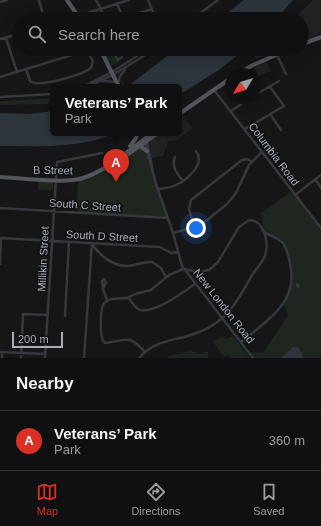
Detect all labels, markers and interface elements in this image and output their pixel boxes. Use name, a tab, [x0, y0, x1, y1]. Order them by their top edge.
search box	[12, 12, 309, 56]
icon: search	[26, 23, 48, 45]
text: Search here	[58, 26, 140, 43]
north arrow	[225, 68, 261, 104]
popup	[50, 84, 182, 136]
text: Veterans’ Park	[65, 94, 167, 111]
text: Park	[65, 111, 91, 126]
street label: Columbia Road	[246, 120, 302, 188]
pin: A	[103, 149, 129, 182]
street label: B Street	[33, 164, 73, 176]
street label: South C Street	[49, 196, 121, 214]
your location	[186, 218, 206, 238]
street label: Millikin Street	[35, 226, 51, 292]
street label: South D Street	[66, 228, 138, 244]
street label: New London Road	[191, 266, 257, 346]
scale bar	[12, 330, 63, 349]
text: 200 m	[18, 333, 49, 345]
text: Nearby	[16, 374, 74, 393]
text: Veterans’ Park	[54, 425, 157, 442]
text: A	[24, 433, 34, 448]
text: 360 m	[269, 433, 305, 448]
text: Park	[54, 442, 81, 457]
tab: Map	[36, 481, 58, 517]
tab: Directions	[131, 481, 180, 517]
tab: Saved	[253, 481, 284, 517]

